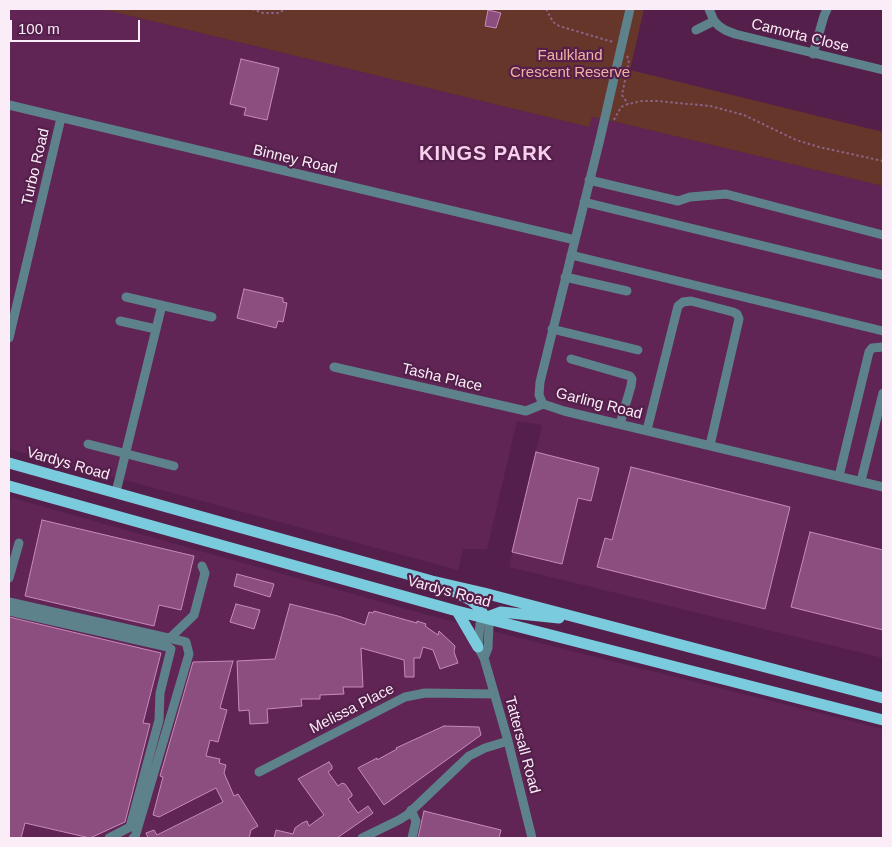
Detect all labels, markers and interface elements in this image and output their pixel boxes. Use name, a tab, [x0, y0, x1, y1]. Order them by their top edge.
scale bar	[12, 10, 142, 42]
street label: Camorta Close	[749, 15, 851, 57]
text: 100 m	[18, 20, 60, 37]
park label: Faulkland Crescent Reserve	[510, 47, 630, 82]
street label: Turbo Road	[18, 127, 54, 207]
street label: Binney Road	[251, 142, 339, 178]
district label: KINGS PARK	[418, 142, 554, 166]
street label: Tasha Place	[400, 360, 484, 396]
street label: Garling Road	[554, 385, 644, 423]
street label: Vardys Road	[24, 444, 112, 484]
street label: Vardys Road	[405, 572, 493, 612]
street label: Melissa Place	[307, 680, 397, 738]
street label: Tattersall Road	[500, 694, 544, 796]

